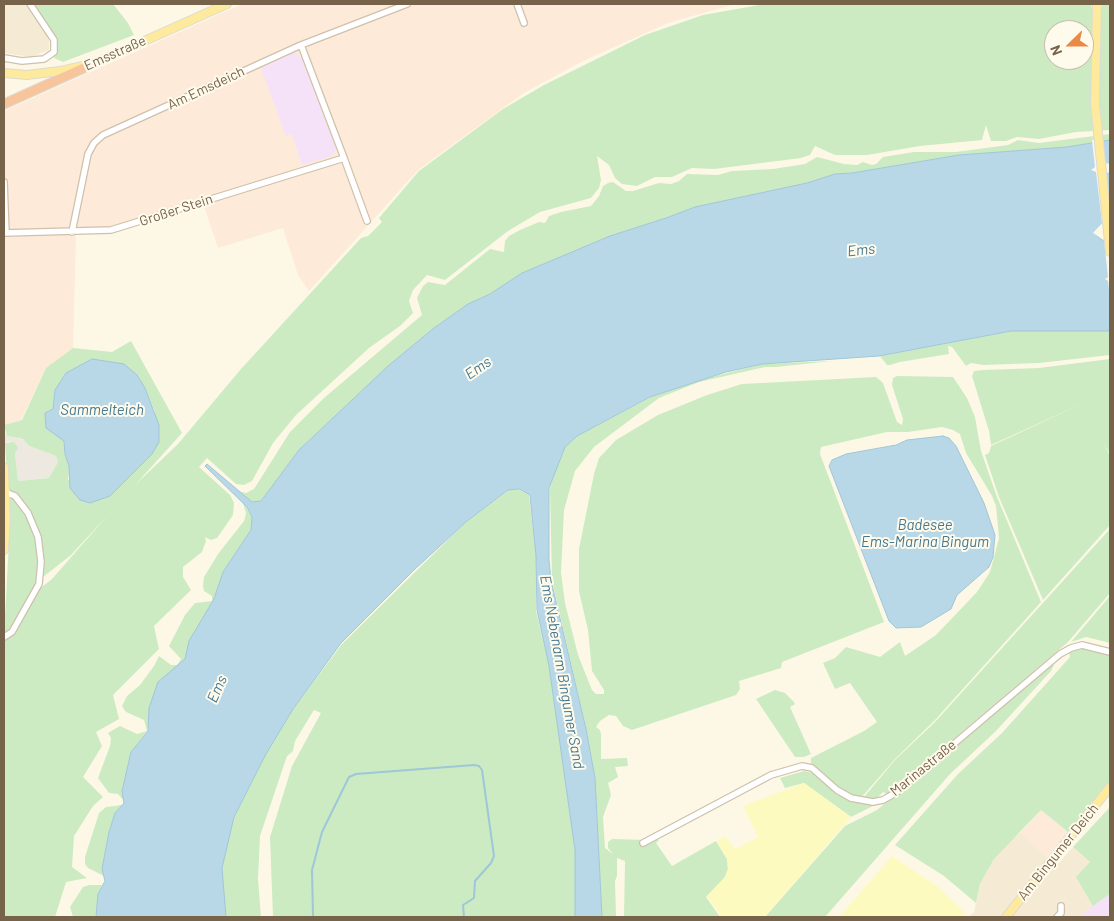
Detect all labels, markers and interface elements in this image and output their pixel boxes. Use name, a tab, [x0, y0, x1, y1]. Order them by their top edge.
north arrow	[1044, 20, 1094, 70]
street label: Emsstraße	[81, 32, 149, 74]
text: N	[1046, 43, 1065, 58]
street label: Am Emsdeich	[165, 63, 247, 113]
street label: Großer Stein	[137, 190, 215, 230]
water label: Ems	[846, 240, 876, 260]
water label: Ems	[461, 353, 495, 383]
water label: Sammelteich	[60, 401, 144, 419]
water label: Badesee Ems-Marina Bingum	[861, 516, 989, 551]
water label: Ems Nebenarm Bingumer Sand	[536, 574, 588, 770]
water label: Ems	[203, 673, 231, 705]
street label: Marinastraße	[887, 736, 959, 800]
street label: Am Bingumer Deich	[1014, 800, 1102, 904]

